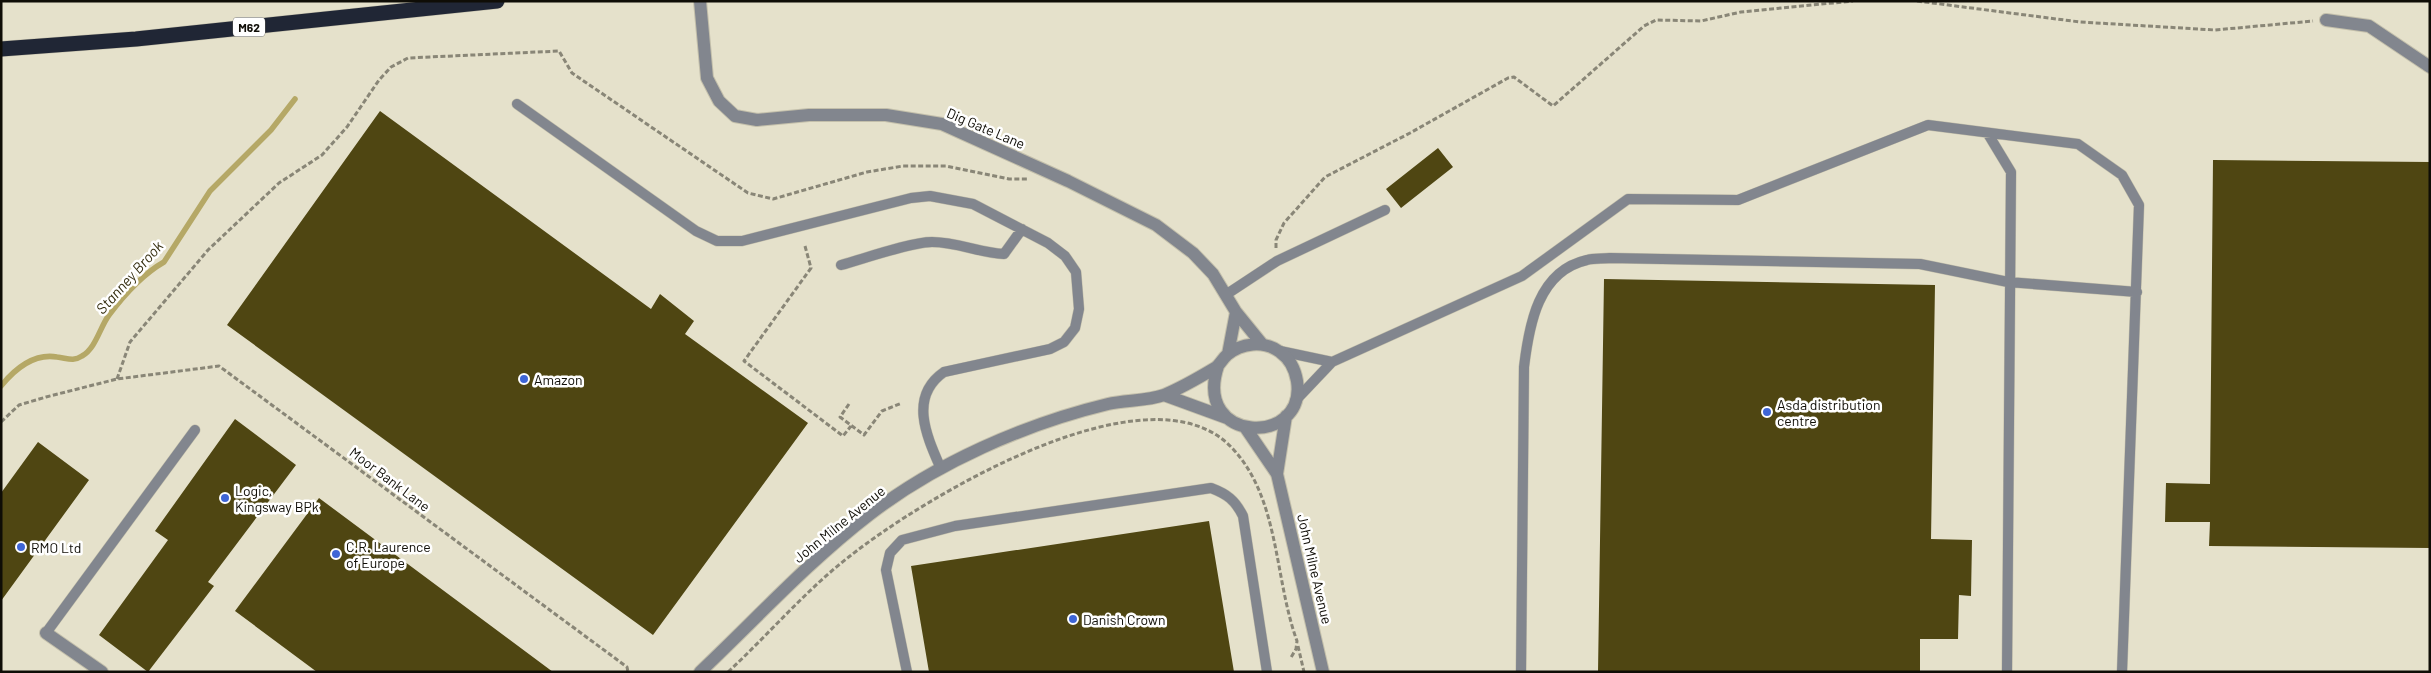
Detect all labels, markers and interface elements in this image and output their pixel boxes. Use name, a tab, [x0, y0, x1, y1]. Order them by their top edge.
road number: M62	[233, 18, 265, 36]
street label: Dig Gate Lane	[944, 104, 1028, 152]
water label: Stanney Brook	[92, 236, 167, 317]
place label: Amazon	[534, 371, 583, 388]
marker: Amazon	[518, 373, 530, 385]
place label: Asda distribution centre	[1777, 396, 1881, 429]
marker: Asda distribution centre	[1761, 406, 1773, 418]
street label: Moor Bank Lane	[346, 443, 434, 515]
place label: Logic, Kingsway BPk	[235, 482, 319, 515]
street label: John Milne Avenue	[790, 482, 888, 566]
marker: Logic, Kingsway BPk	[219, 492, 231, 504]
street label: John Milne Avenue	[1294, 512, 1336, 626]
place label: C.R. Laurence of Europe	[346, 538, 431, 571]
place label: RMO Ltd	[31, 539, 81, 556]
marker: RMO Ltd	[15, 541, 27, 553]
marker: C.R. Laurence of Europe	[330, 548, 342, 560]
place label: Danish Crown	[1083, 611, 1165, 628]
marker: Danish Crown	[1067, 613, 1079, 625]

